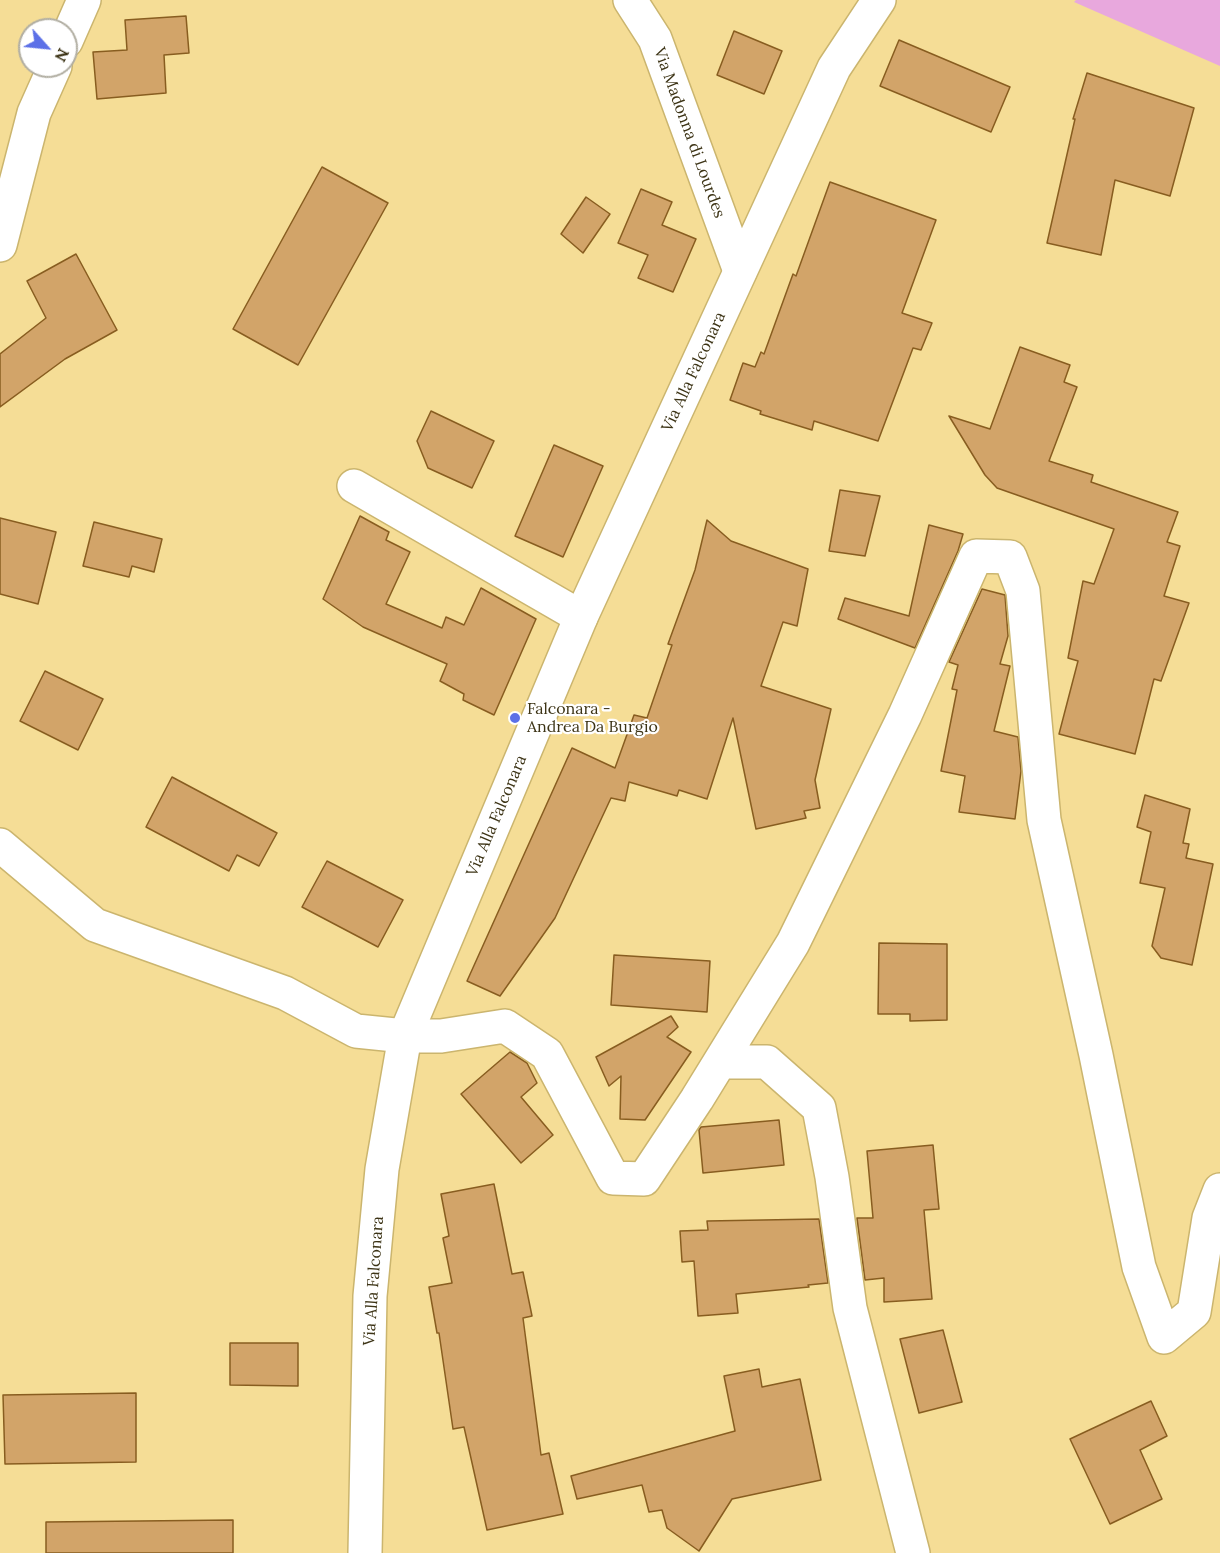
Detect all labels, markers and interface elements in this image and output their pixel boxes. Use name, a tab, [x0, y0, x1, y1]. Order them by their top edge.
north arrow	[18, 18, 78, 78]
text: N	[51, 45, 74, 65]
street label: Via Madonna di Lourdes	[649, 45, 729, 221]
street label: Via Alla Falconara	[658, 309, 730, 435]
place label: Falconara - Andrea Da Burgio	[527, 699, 658, 737]
marker: Falconara - Andrea Da Burgio	[508, 711, 522, 725]
street label: Via Alla Falconara	[463, 752, 531, 880]
street label: Via Alla Falconara	[360, 1216, 388, 1346]

